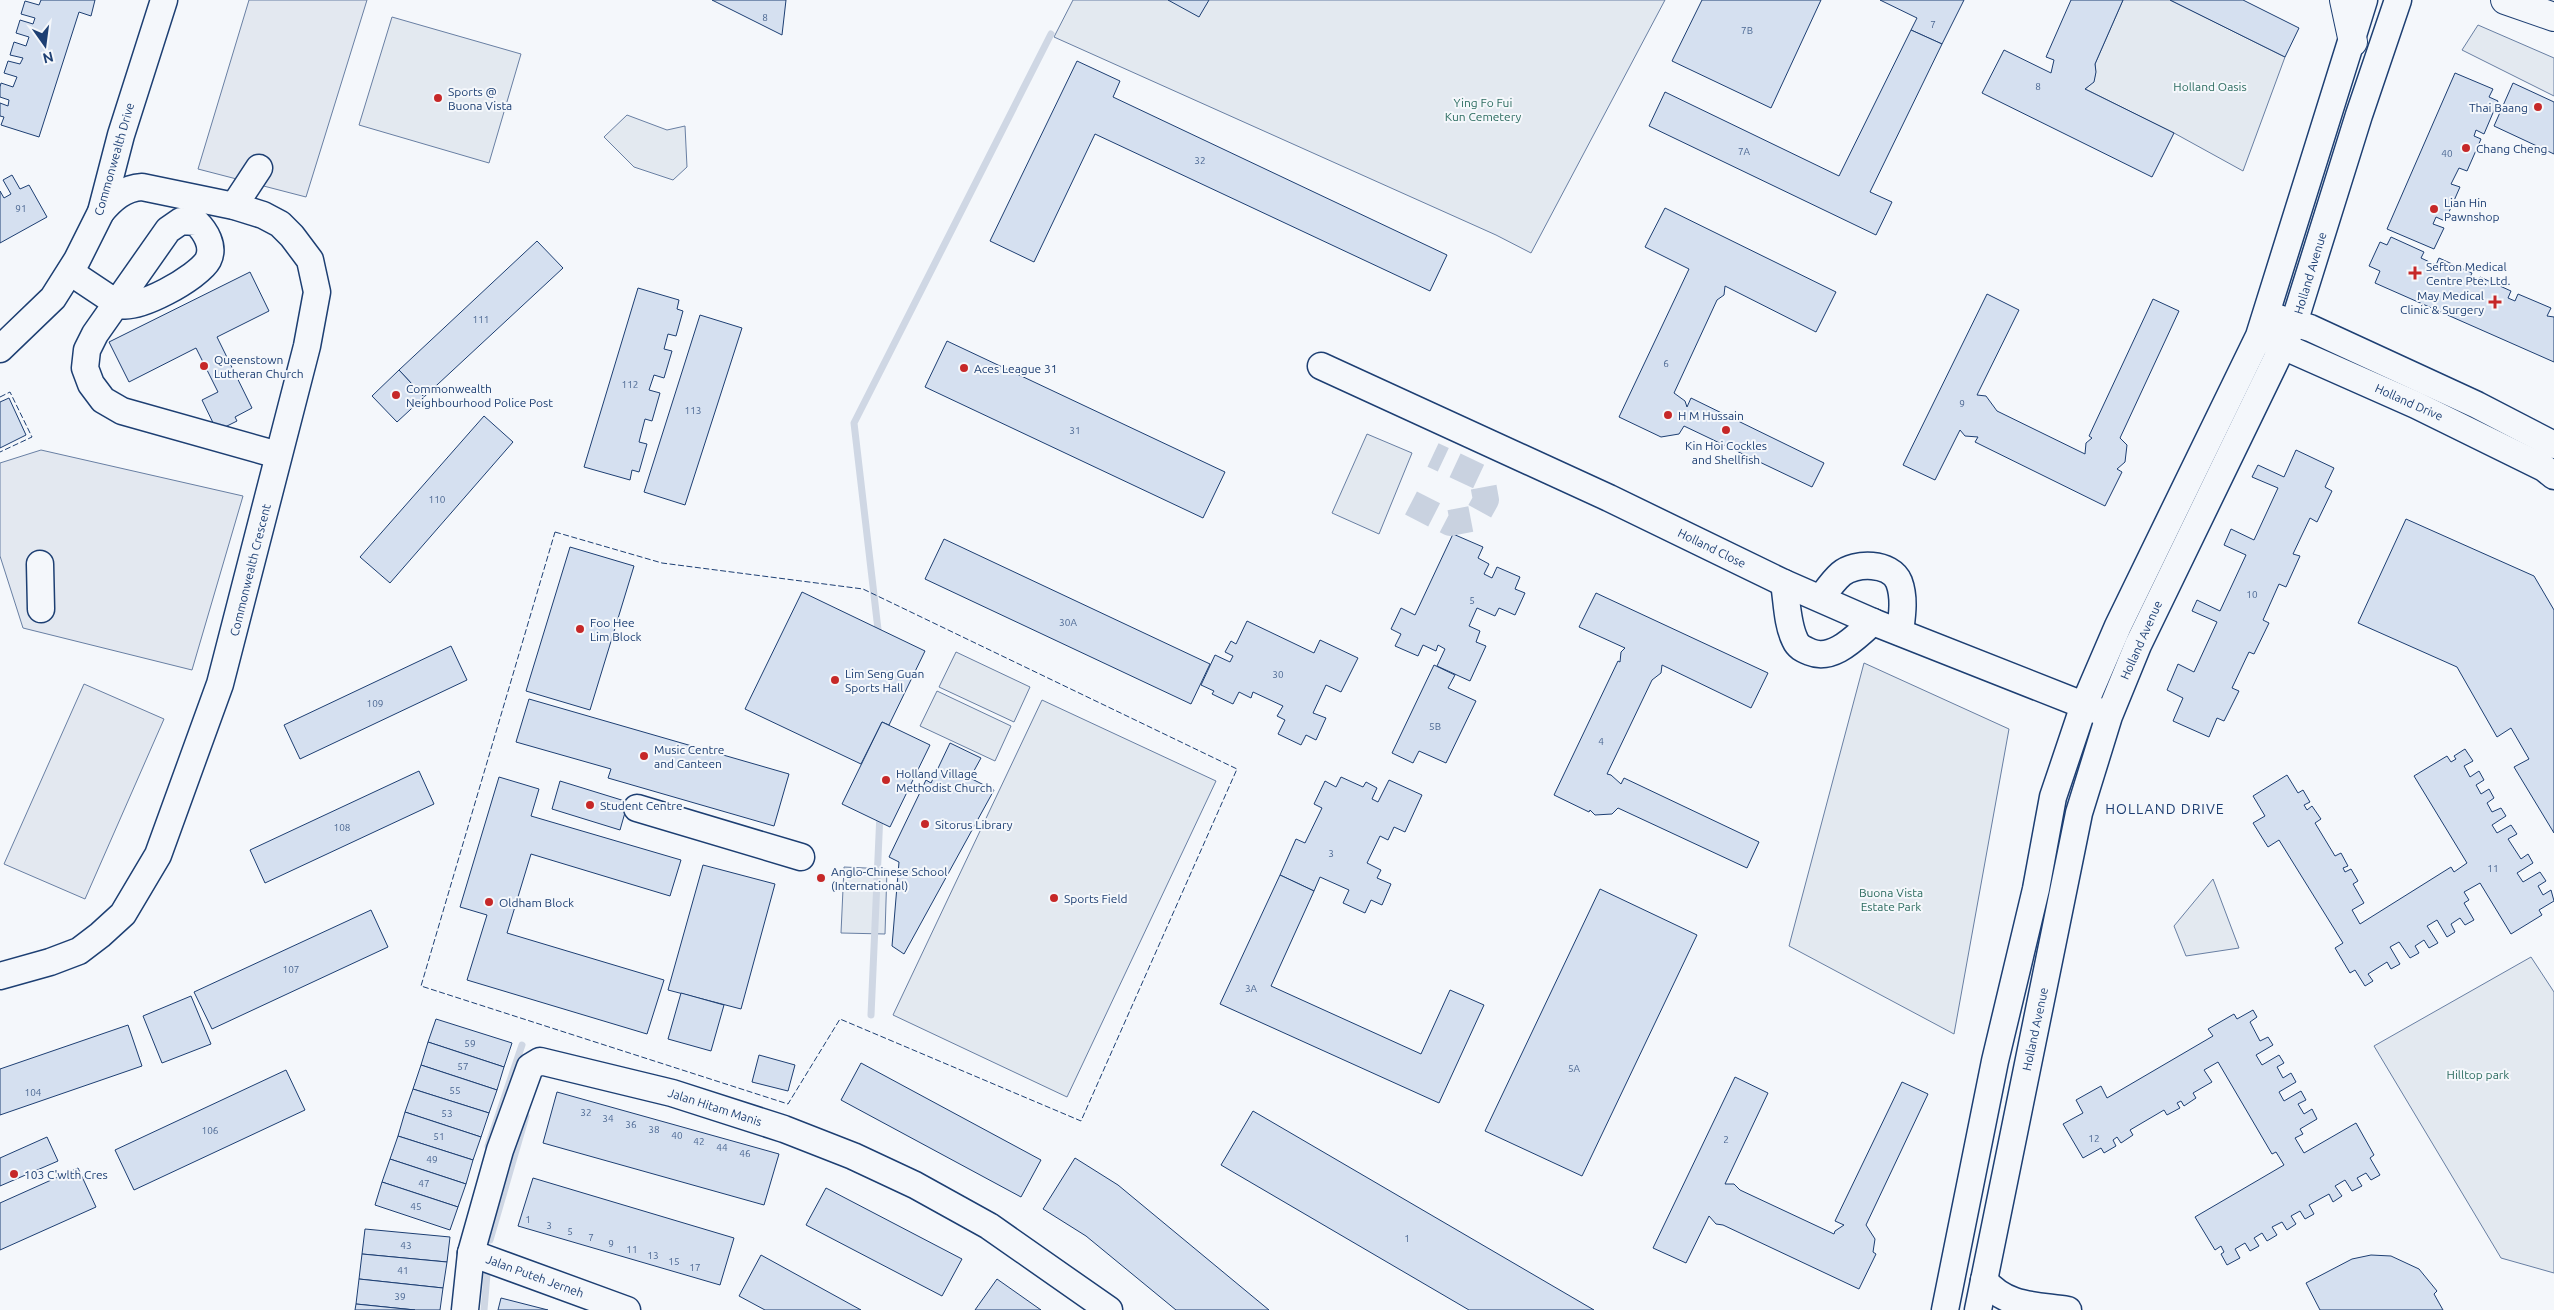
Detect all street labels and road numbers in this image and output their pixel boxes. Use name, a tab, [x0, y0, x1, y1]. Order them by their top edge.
street label: Commonwealth Drive	[92, 101, 136, 217]
street label: Holland Avenue	[2291, 230, 2329, 316]
street label: Holland Drive	[2373, 381, 2445, 423]
street label: Commonwealth Crescent	[227, 502, 273, 638]
street label: Holland Close	[1676, 526, 1748, 570]
street label: Holland Avenue	[2118, 599, 2164, 681]
street label: Holland Avenue	[2020, 986, 2050, 1072]
street label: Jalan Hitam Manis	[666, 1086, 764, 1128]
street label: Jalan Puteh Jerneh	[484, 1252, 586, 1300]

